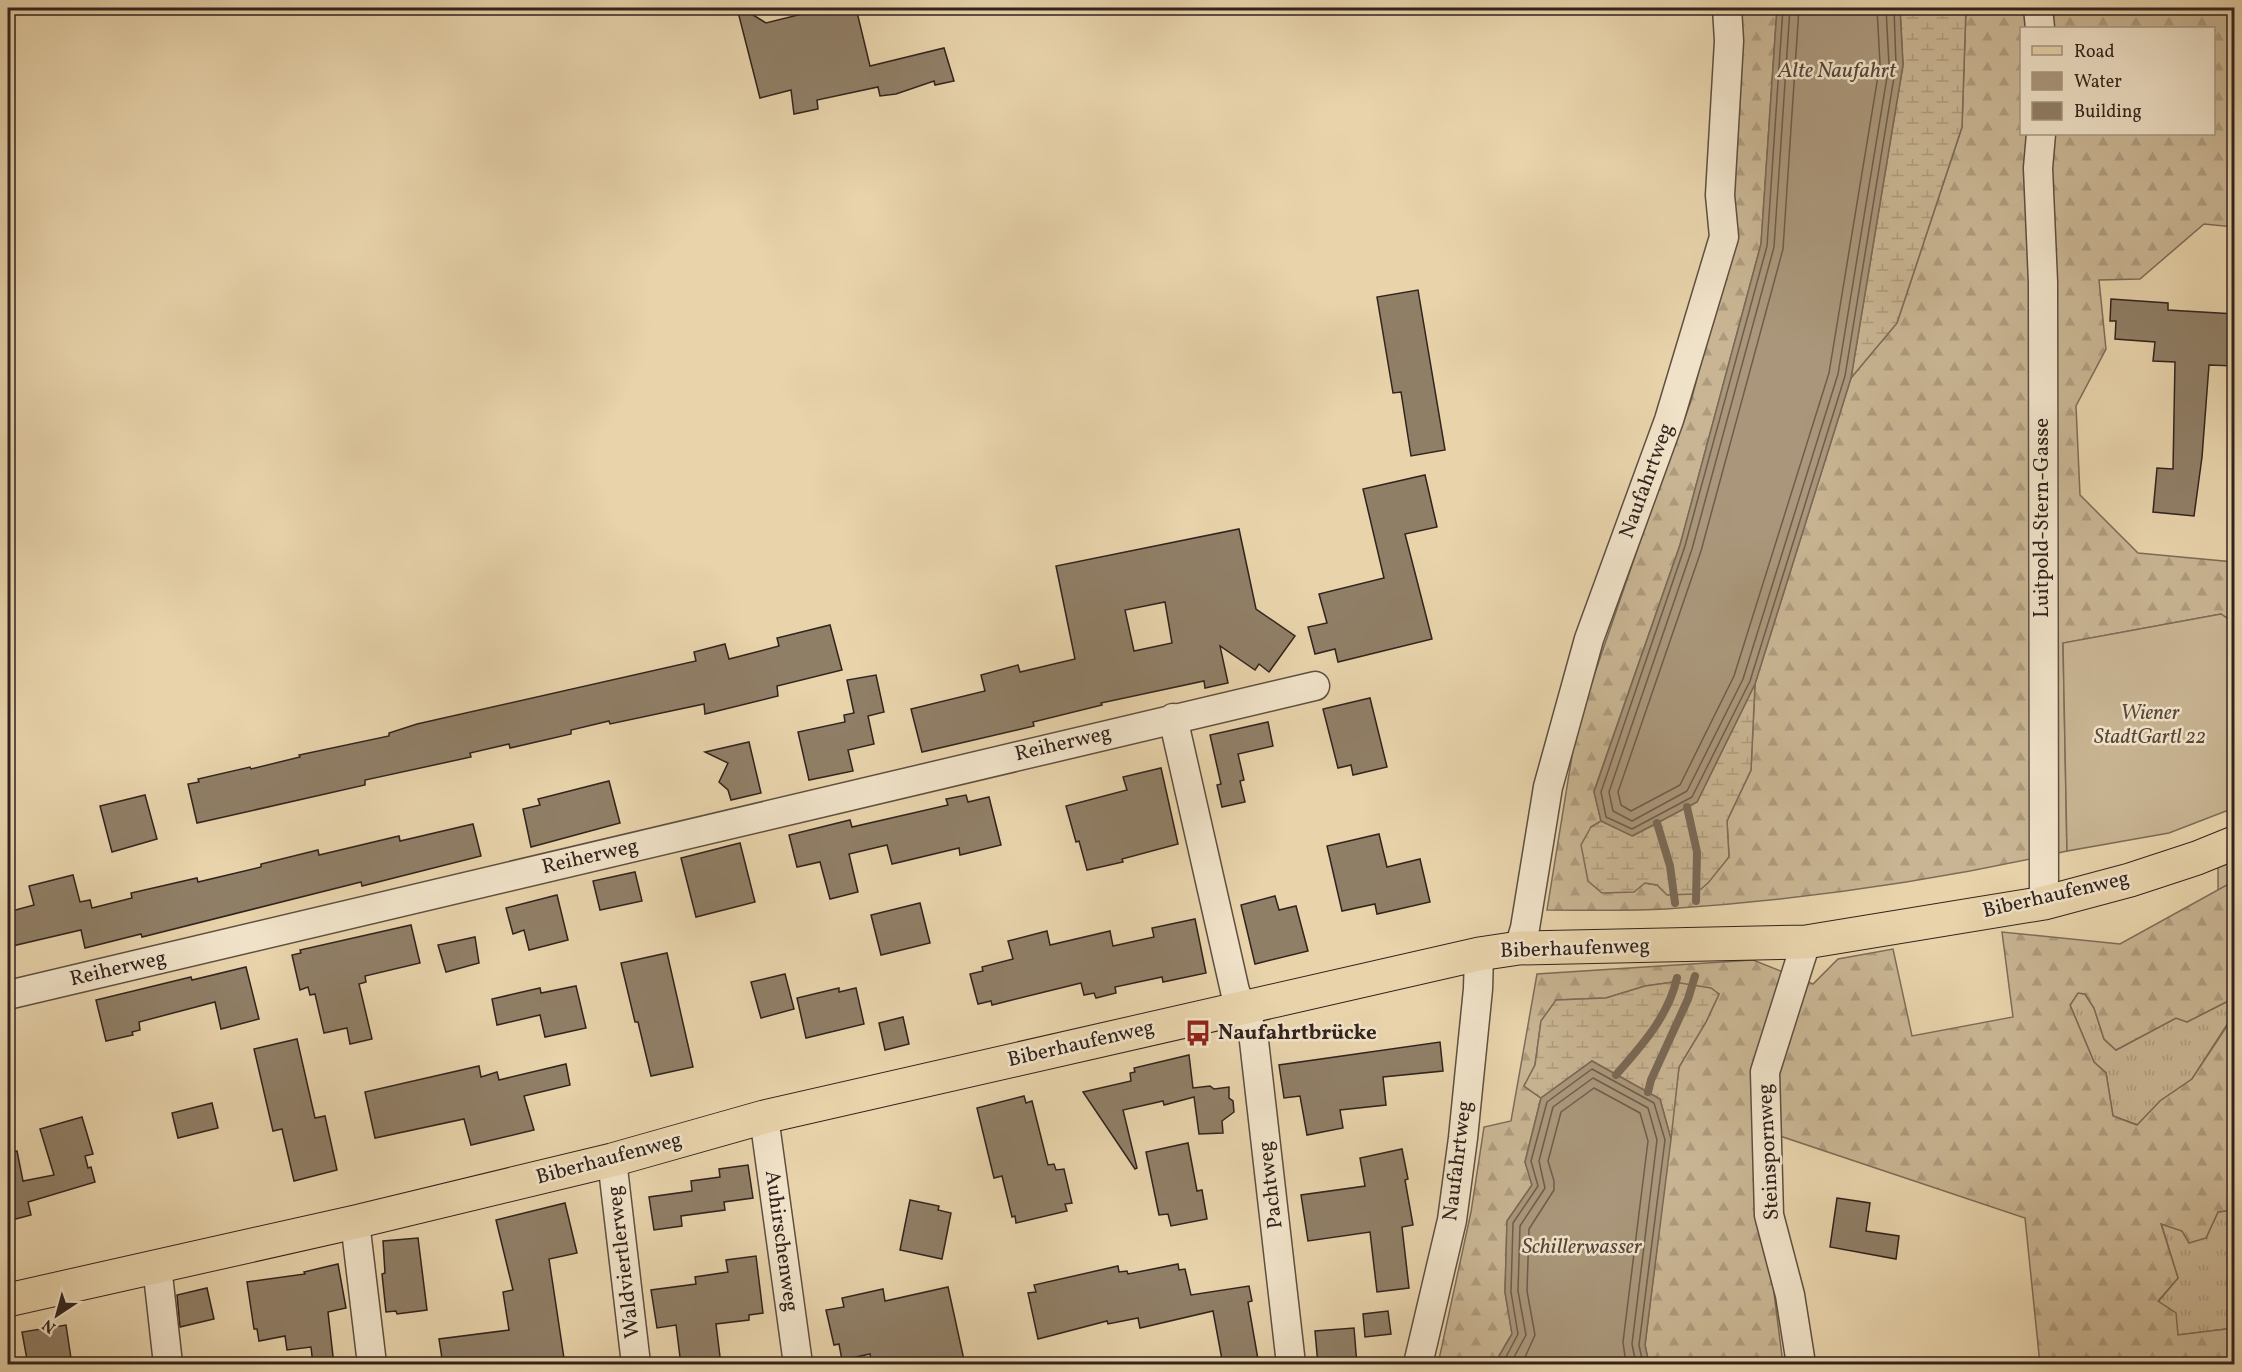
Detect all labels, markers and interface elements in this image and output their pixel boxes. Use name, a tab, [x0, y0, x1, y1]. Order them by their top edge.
legend	[2020, 27, 2215, 135]
text: Road	[2074, 40, 2115, 65]
water label: Alte Naufahrt	[1777, 56, 1897, 87]
text: Water	[2074, 70, 2122, 95]
text: Building	[2074, 100, 2142, 125]
street label: Luitpold-Stern-Gasse	[2028, 418, 2057, 618]
street label: Naufahrtweg	[1613, 419, 1681, 543]
park label: Wiener StadtGartl 22	[2094, 699, 2206, 752]
street label: Reiherweg	[1012, 719, 1114, 769]
street label: Reiherweg	[539, 832, 641, 882]
street label: Biberhaufenweg	[1980, 864, 2132, 926]
street label: Biberhaufenweg	[1500, 932, 1650, 966]
street label: Reiherweg	[67, 944, 169, 994]
street label: Biberhaufenweg	[1005, 1013, 1157, 1075]
bus stop icon: Naufahrtbrücke	[1183, 1018, 1213, 1048]
place label: Naufahrtbrücke	[1218, 1019, 1377, 1048]
street label: Steinspornweg	[1751, 1083, 1787, 1221]
street label: Naufahrtweg	[1436, 1099, 1480, 1223]
street label: Biberhaufenweg	[533, 1126, 685, 1192]
street label: Pachtweg	[1251, 1139, 1291, 1231]
street label: Auhirschenweg	[757, 1168, 805, 1314]
street label: Waldviertlerweg	[600, 1184, 648, 1340]
water label: Schillerwasser	[1522, 1232, 1643, 1263]
north arrow	[27, 1285, 87, 1345]
text: N	[38, 1313, 61, 1338]

